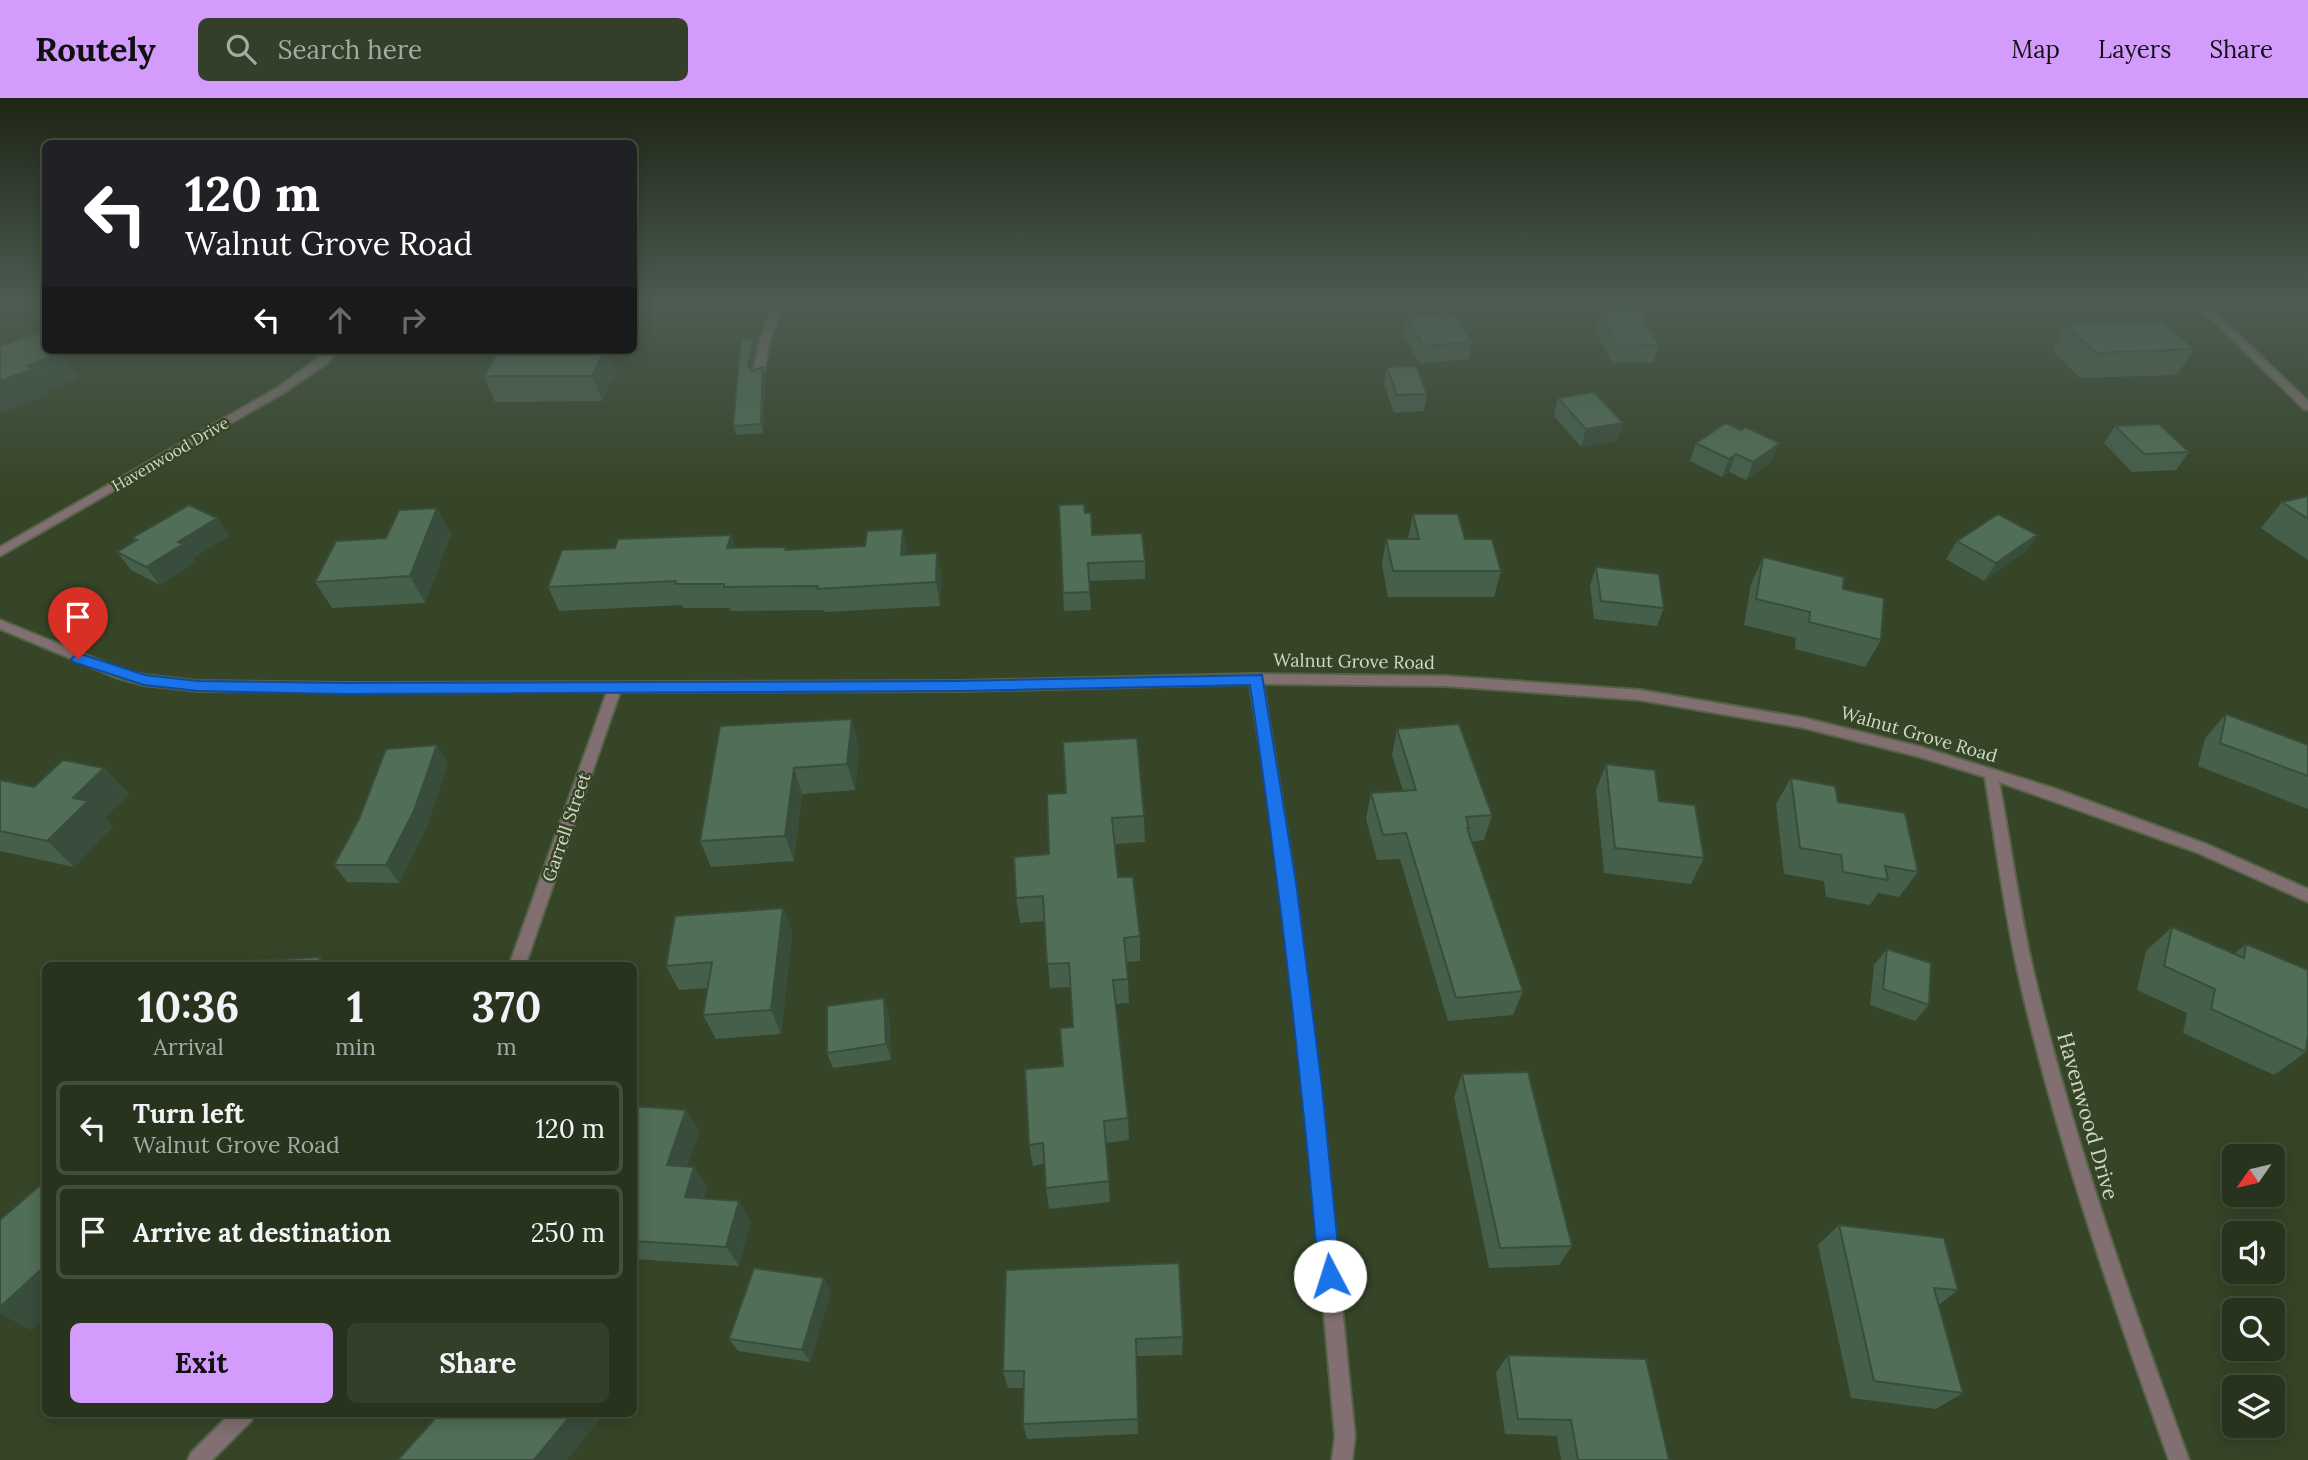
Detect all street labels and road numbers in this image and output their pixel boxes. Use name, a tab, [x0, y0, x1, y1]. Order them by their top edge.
street label: Havenwood Drive	[108, 412, 232, 496]
street label: Walnut Grove Road	[1273, 648, 1435, 674]
street label: Walnut Grove Road	[1838, 701, 2000, 767]
street label: Garrell Street	[537, 769, 595, 885]
street label: Havenwood Drive	[2051, 1029, 2125, 1203]

